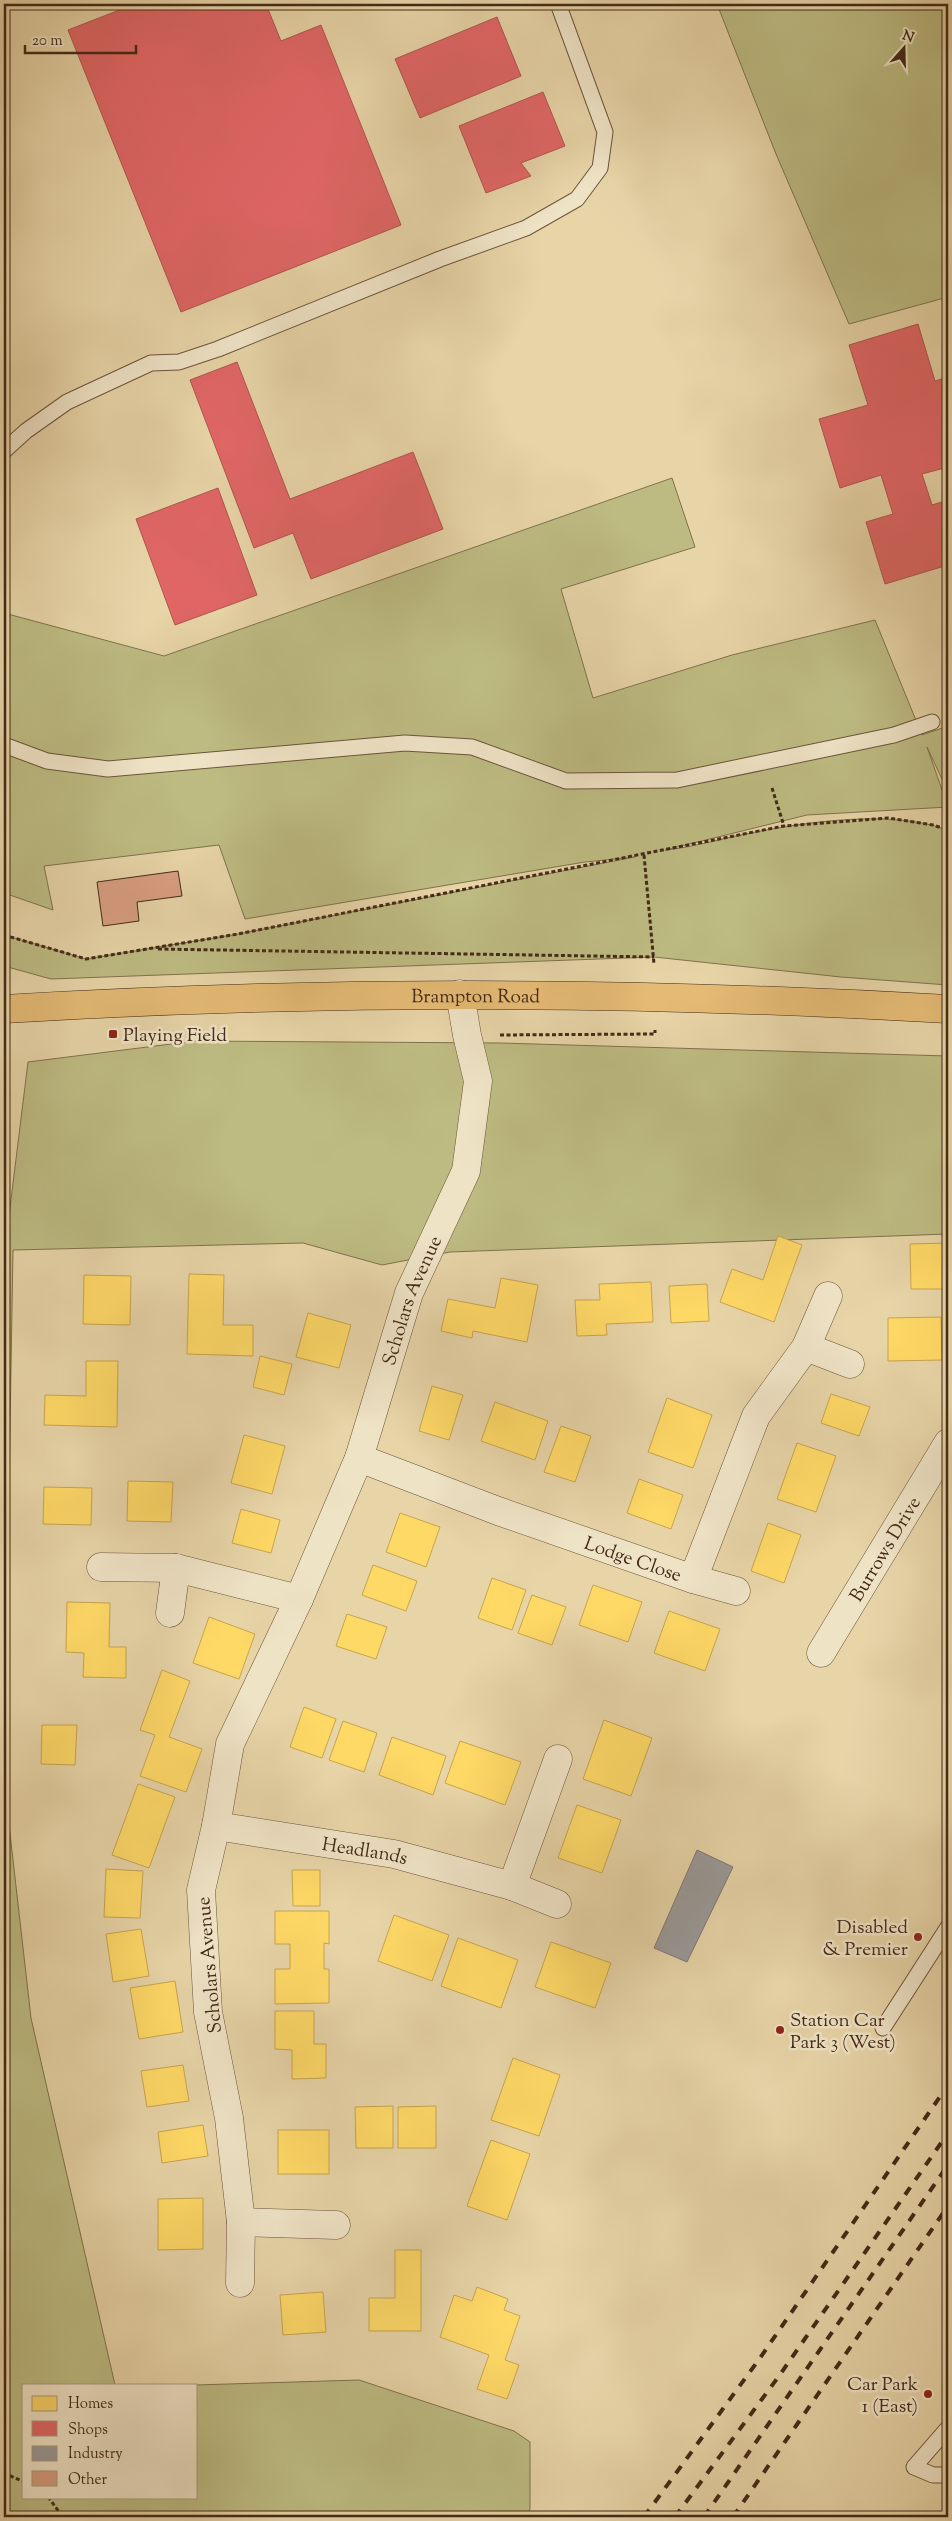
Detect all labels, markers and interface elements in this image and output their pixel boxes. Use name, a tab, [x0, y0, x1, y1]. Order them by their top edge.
scale bar	[25, 22, 136, 54]
north arrow	[880, 22, 930, 72]
text: N	[899, 26, 916, 49]
text: 20 m	[32, 31, 63, 52]
street label: Brampton Road	[411, 984, 540, 1011]
place label: Playing Field	[123, 1023, 227, 1050]
marker: Playing Field	[107, 1028, 119, 1040]
street label: Scholars Avenue	[377, 1232, 450, 1369]
street label: Burrows Drive	[844, 1492, 929, 1608]
street label: Lodge Close	[580, 1531, 685, 1590]
street label: Headlands	[320, 1832, 410, 1873]
street label: Scholars Avenue	[191, 1895, 230, 2034]
place label: Disabled & Premier	[823, 1915, 908, 1964]
marker: Disabled & Premier	[912, 1931, 924, 1943]
place label: Station Car Park 3 (West)	[790, 2008, 896, 2057]
marker: Station Car Park 3 (West)	[774, 2024, 786, 2036]
place label: Car Park 1 (East)	[847, 2372, 919, 2421]
legend	[22, 2384, 198, 2498]
marker: Car Park 1 (East)	[922, 2388, 934, 2400]
text: Homes	[68, 2394, 113, 2415]
text: Shops	[68, 2420, 108, 2441]
text: Industry	[68, 2444, 123, 2465]
text: Other	[68, 2470, 108, 2491]

